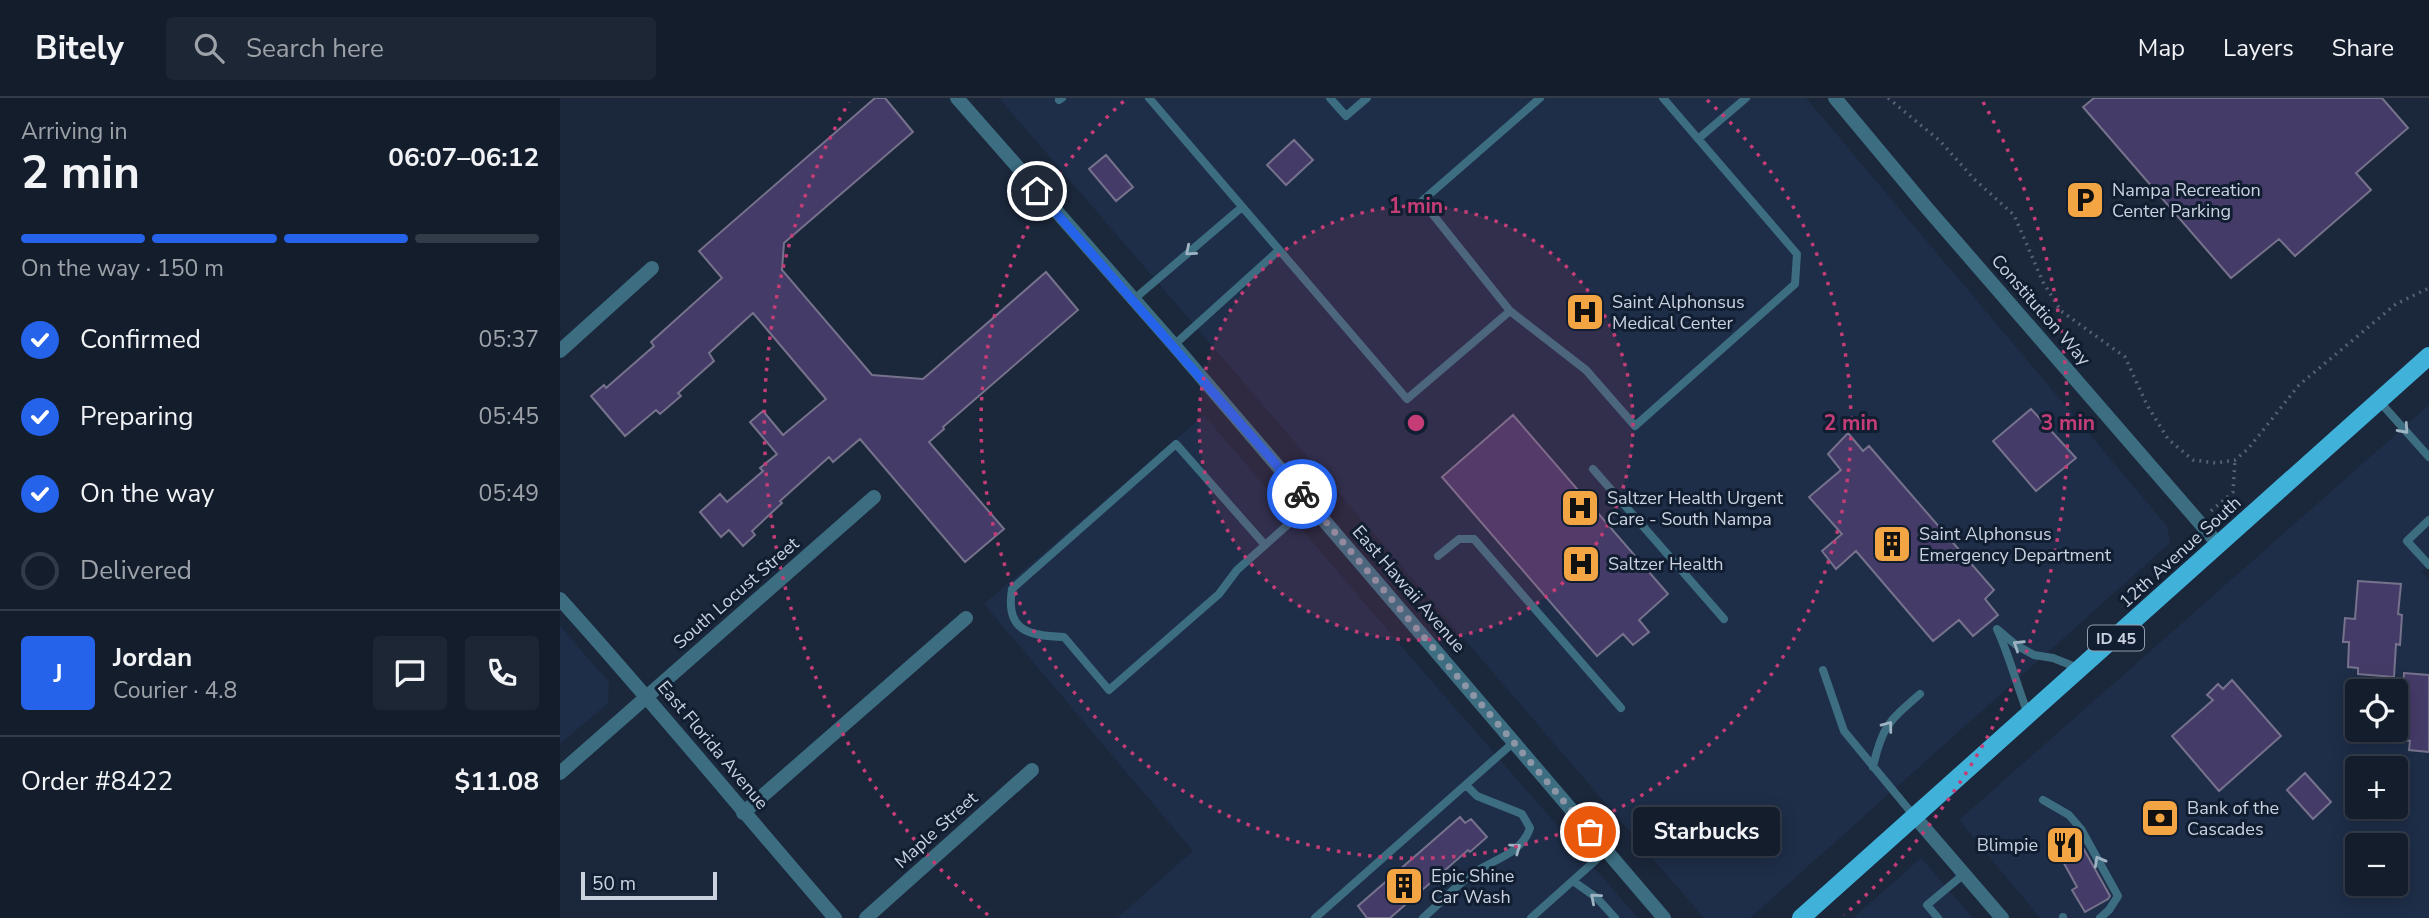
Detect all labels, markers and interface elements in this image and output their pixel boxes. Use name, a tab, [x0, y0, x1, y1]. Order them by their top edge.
search box	[166, 17, 656, 80]
text: Bitely	[35, 26, 124, 71]
icon: search	[190, 29, 228, 67]
text: Search here	[246, 31, 384, 66]
text: Map	[2138, 32, 2185, 64]
text: Layers	[2223, 32, 2294, 64]
text: Share	[2332, 32, 2394, 64]
text: Arriving in	[21, 116, 128, 147]
text: 06:07–06:12	[388, 140, 539, 175]
text: 2 min	[21, 141, 140, 204]
pin	[1007, 161, 1067, 221]
icon: home	[1018, 172, 1056, 210]
place label: Nampa Recreation Center Parking	[2112, 178, 2261, 223]
parking icon: Nampa Recreation Center Parking	[2064, 179, 2106, 221]
text: 1 min	[1389, 192, 1443, 220]
one-way arrow	[1186, 243, 1199, 255]
street label: Constitution Way	[1986, 249, 2096, 371]
text: On the way · 150 m	[21, 253, 224, 284]
place label: Saint Alphonsus Medical Center	[1612, 290, 1745, 335]
hospital icon: Saint Alphonsus Medical Center	[1564, 291, 1606, 333]
icon: check	[21, 321, 59, 359]
text: Confirmed	[80, 322, 201, 357]
text: 05:37	[479, 324, 539, 355]
icon: check	[21, 398, 59, 436]
text: Preparing	[80, 399, 193, 434]
text: 05:45	[479, 401, 539, 432]
text: 2 min	[1824, 409, 1878, 437]
text: 3 min	[2041, 409, 2095, 437]
centre of rings	[1404, 411, 1428, 435]
one-way arrow	[2396, 421, 2408, 434]
courier	[1267, 459, 1337, 529]
icon: check	[21, 475, 59, 513]
icon: bike	[1283, 475, 1321, 513]
text: On the way	[80, 476, 214, 511]
text: 05:49	[479, 478, 539, 509]
place label: Saltzer Health Urgent Care - South Nampa	[1607, 486, 1784, 531]
hospital icon: Saltzer Health Urgent Care - South Nampa	[1559, 487, 1601, 529]
street label: 12th Avenue South	[2114, 491, 2246, 613]
street label: East Hawaii Avenue	[1347, 520, 1471, 658]
place label: Saint Alphonsus Emergency Department	[1919, 522, 2112, 567]
building icon: Saint Alphonsus Emergency Department	[1871, 523, 1913, 565]
street label: South Locust Street	[668, 531, 804, 654]
hospital icon: Saltzer Health	[1560, 543, 1602, 585]
place label: Saltzer Health	[1608, 552, 1723, 576]
text: Delivered	[80, 553, 192, 588]
road number: ID 45	[2088, 625, 2144, 650]
button: chat	[373, 636, 447, 710]
button: phone	[465, 636, 539, 710]
text: Jordan	[113, 640, 192, 675]
one-way arrow	[2013, 641, 2026, 653]
text: J	[53, 656, 63, 691]
text: Courier · 4.8	[113, 675, 237, 706]
street label: East Florida Avenue	[652, 676, 774, 814]
map controls	[2345, 679, 2408, 896]
button: locate	[2345, 679, 2408, 742]
one-way arrow	[1880, 721, 1892, 733]
button: +	[2345, 756, 2408, 819]
text: Order #8422	[21, 764, 173, 799]
text: $11.08	[455, 764, 539, 799]
street label: Maple Street	[889, 786, 983, 874]
place label: Bank of the Cascades	[2187, 796, 2279, 841]
bank icon: Bank of the Cascades	[2139, 797, 2181, 839]
pin	[1560, 802, 1620, 862]
callout: Starbucks	[1632, 808, 1779, 856]
icon: bag	[1571, 813, 1609, 851]
text: Starbucks	[1653, 816, 1760, 847]
restaurant icon: Blimpie	[2044, 824, 2086, 866]
place label: Blimpie	[1977, 833, 2038, 857]
button: −	[2345, 833, 2408, 896]
one-way arrow	[1508, 844, 1521, 856]
one-way arrow	[2094, 856, 2107, 869]
place label: Epic Shine Car Wash	[1431, 864, 1514, 909]
building icon: Epic Shine Car Wash	[1383, 865, 1425, 907]
scale bar	[581, 869, 718, 901]
text: 50 m	[592, 871, 636, 897]
one-way arrow	[1590, 894, 1603, 906]

